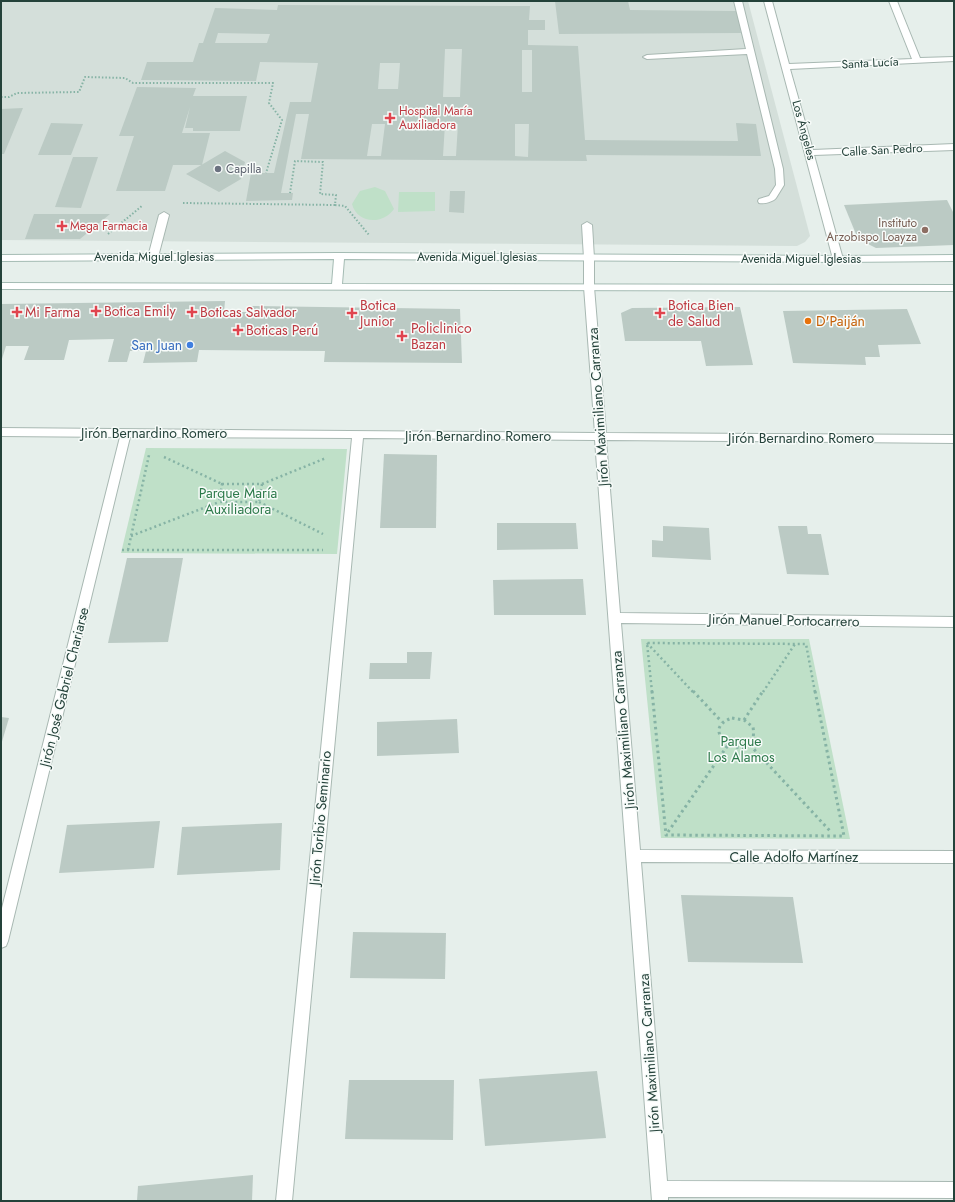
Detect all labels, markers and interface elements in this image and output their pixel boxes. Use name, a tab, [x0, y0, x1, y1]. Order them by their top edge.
street label: Santa Lucía	[841, 53, 899, 73]
street label: Los Ángeles	[787, 98, 821, 162]
place label: Hospital María Auxiliadora	[399, 102, 473, 134]
marker: Hospital María Auxiliadora	[384, 112, 396, 124]
street label: Calle San Pedro	[841, 139, 923, 161]
place label: Capilla	[226, 160, 261, 178]
marker: Capilla	[213, 164, 223, 174]
place label: Instituto Arzobispo Loayza	[826, 214, 917, 246]
place label: Mega Farmacia	[70, 217, 148, 235]
marker: Mega Farmacia	[57, 221, 67, 231]
marker: Instituto Arzobispo Loayza	[920, 225, 930, 235]
street label: Avenida Miguel Iglesias	[94, 248, 214, 266]
street label: Avenida Miguel Iglesias	[417, 248, 537, 266]
street label: Avenida Miguel Iglesias	[741, 250, 861, 268]
place label: Botica Junior	[358, 295, 396, 331]
place label: Botica Bien de Salud	[668, 295, 734, 331]
place label: Botica Emily	[104, 301, 177, 321]
place label: Mi Farma	[25, 302, 80, 322]
place label: Boticas Salvador	[200, 302, 297, 322]
marker: Botica Emily	[91, 306, 101, 316]
marker: Mi Farma	[12, 307, 22, 317]
marker: Boticas Salvador	[187, 307, 197, 317]
marker: Botica Junior	[347, 308, 357, 318]
marker: Botica Bien de Salud	[655, 308, 665, 318]
place label: D'Paiján	[816, 311, 865, 331]
marker: D'Paiján	[803, 316, 813, 326]
place label: Policlinico Bazan	[411, 318, 472, 354]
place label: Boticas Perú	[246, 320, 318, 340]
marker: Boticas Perú	[233, 325, 243, 335]
street label: Jirón Maximiliano Carranza	[582, 327, 614, 489]
marker: Policlinico Bazan	[396, 330, 408, 342]
place label: San Juan	[131, 335, 182, 355]
marker: San Juan	[185, 340, 195, 350]
street label: Jirón Bernardino Romero	[79, 423, 227, 443]
street label: Jirón Bernardino Romero	[403, 426, 551, 446]
street label: Jirón Bernardino Romero	[726, 428, 874, 448]
park label: Parque María Auxiliadora	[199, 483, 277, 519]
street label: Jirón José Gabriel Chariarse	[34, 605, 94, 771]
street label: Jirón Manuel Portocarrero	[706, 609, 860, 631]
street label: Jirón Maximiliano Carranza	[606, 650, 640, 812]
park label: Parque Los Alamos	[707, 731, 775, 767]
street label: Jirón Toribio Seminario	[304, 750, 336, 888]
street label: Calle Adolfo Martínez	[730, 847, 859, 867]
street label: Jirón Maximiliano Carranza	[633, 973, 665, 1135]

